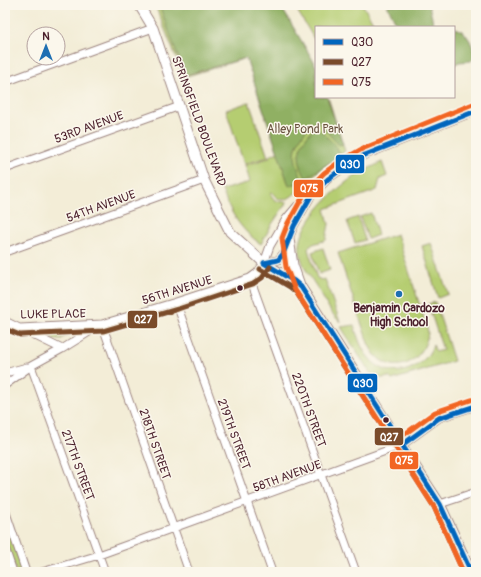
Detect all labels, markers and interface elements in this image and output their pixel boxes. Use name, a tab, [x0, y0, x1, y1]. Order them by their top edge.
north arrow	[26, 26, 66, 66]
legend	[315, 26, 455, 98]
text: N	[42, 30, 50, 43]
text: Q30	[351, 35, 373, 50]
street label: SPRINGFIELD BOULEVARD	[168, 54, 229, 189]
text: Q27	[351, 55, 372, 70]
text: Q75	[351, 75, 371, 90]
street label: 53RD AVENUE	[53, 108, 126, 147]
park label: Alley Pond Park	[267, 122, 343, 137]
line badge: Q30	[335, 154, 365, 174]
text: Q30	[340, 158, 361, 171]
line badge: Q75	[293, 179, 324, 198]
text: Q75	[300, 182, 318, 195]
street label: 54TH AVENUE	[65, 187, 138, 226]
street label: 56TH AVENUE	[140, 273, 214, 308]
unlabelled marker	[235, 283, 245, 293]
marker: Benjamin Cardozo High School	[394, 289, 404, 299]
place label: Benjamin Cardozo High School	[353, 301, 445, 330]
street label: LUKE PLACE	[20, 306, 86, 323]
line badge: Q27	[127, 310, 158, 329]
text: Q27	[134, 313, 153, 326]
street label: 220TH STREET	[288, 371, 329, 450]
line badge: Q30	[347, 373, 378, 393]
text: Q30	[353, 377, 374, 390]
street label: 219TH STREET	[214, 397, 253, 472]
street label: 218TH STREET	[135, 407, 174, 482]
unlabelled marker	[381, 415, 391, 425]
line badge: Q27	[374, 427, 404, 446]
street label: 217TH STREET	[58, 428, 97, 503]
text: Q27	[380, 431, 399, 444]
line badge: Q75	[389, 451, 419, 470]
text: Q75	[395, 454, 413, 467]
street label: 58TH AVENUE	[251, 457, 323, 496]

